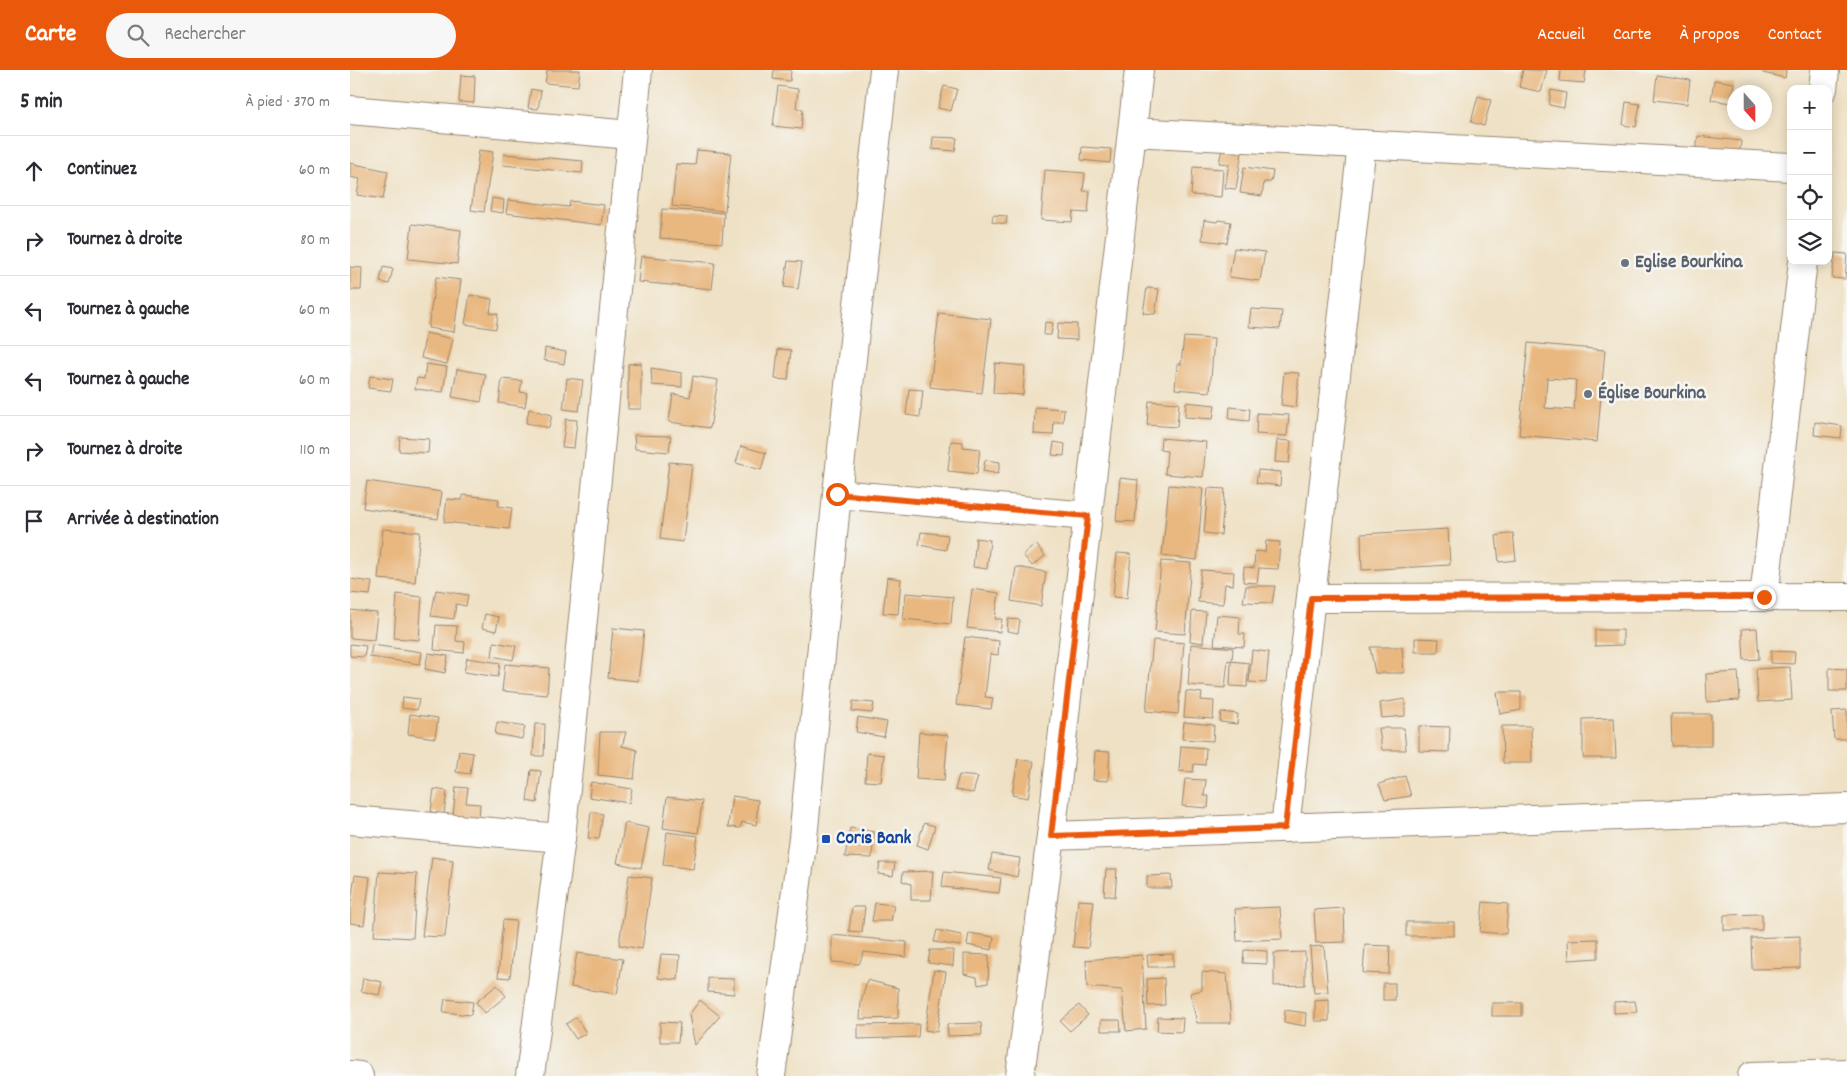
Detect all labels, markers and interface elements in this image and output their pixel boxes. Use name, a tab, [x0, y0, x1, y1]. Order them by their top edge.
search box	[106, 13, 456, 58]
text: Carte	[25, 18, 76, 52]
icon: search	[124, 21, 152, 49]
text: Rechercher	[164, 22, 246, 49]
text: Accueil	[1537, 23, 1585, 48]
text: Carte	[1613, 23, 1652, 48]
text: À propos	[1680, 23, 1740, 48]
text: Contact	[1768, 23, 1822, 48]
north arrow	[1727, 85, 1772, 130]
map controls	[1787, 85, 1832, 265]
button: +	[1787, 85, 1832, 130]
text: 5 min	[20, 88, 63, 118]
text: À pied · 370 m	[246, 91, 330, 114]
button: −	[1787, 130, 1832, 175]
icon: ahead	[20, 157, 48, 185]
text: Continuez	[67, 157, 137, 184]
text: 60 m	[299, 159, 330, 182]
button: locate	[1787, 175, 1832, 220]
button: layers	[1787, 220, 1832, 265]
icon: right	[20, 227, 48, 255]
text: Tournez à droite	[67, 227, 182, 254]
text: 80 m	[300, 229, 330, 252]
place label: Eglise Bourkina	[1635, 250, 1743, 277]
marker: Eglise Bourkina	[1619, 257, 1631, 269]
icon: left	[20, 297, 48, 325]
text: Tournez à gauche	[67, 297, 189, 324]
text: 60 m	[299, 299, 330, 322]
icon: left	[20, 367, 48, 395]
text: Tournez à gauche	[67, 367, 189, 394]
text: 60 m	[299, 369, 330, 392]
place label: Église Bourkina	[1598, 381, 1706, 408]
marker: Église Bourkina	[1582, 388, 1594, 400]
icon: right	[20, 437, 48, 465]
text: Tournez à droite	[67, 437, 182, 464]
text: 110 m	[300, 439, 330, 462]
route start	[826, 483, 849, 506]
icon: arrive	[20, 507, 48, 535]
text: Arrivée à destination	[67, 507, 219, 534]
route end	[1753, 586, 1776, 609]
place label: Coris Bank	[836, 826, 911, 853]
marker: Coris Bank	[820, 833, 832, 845]

